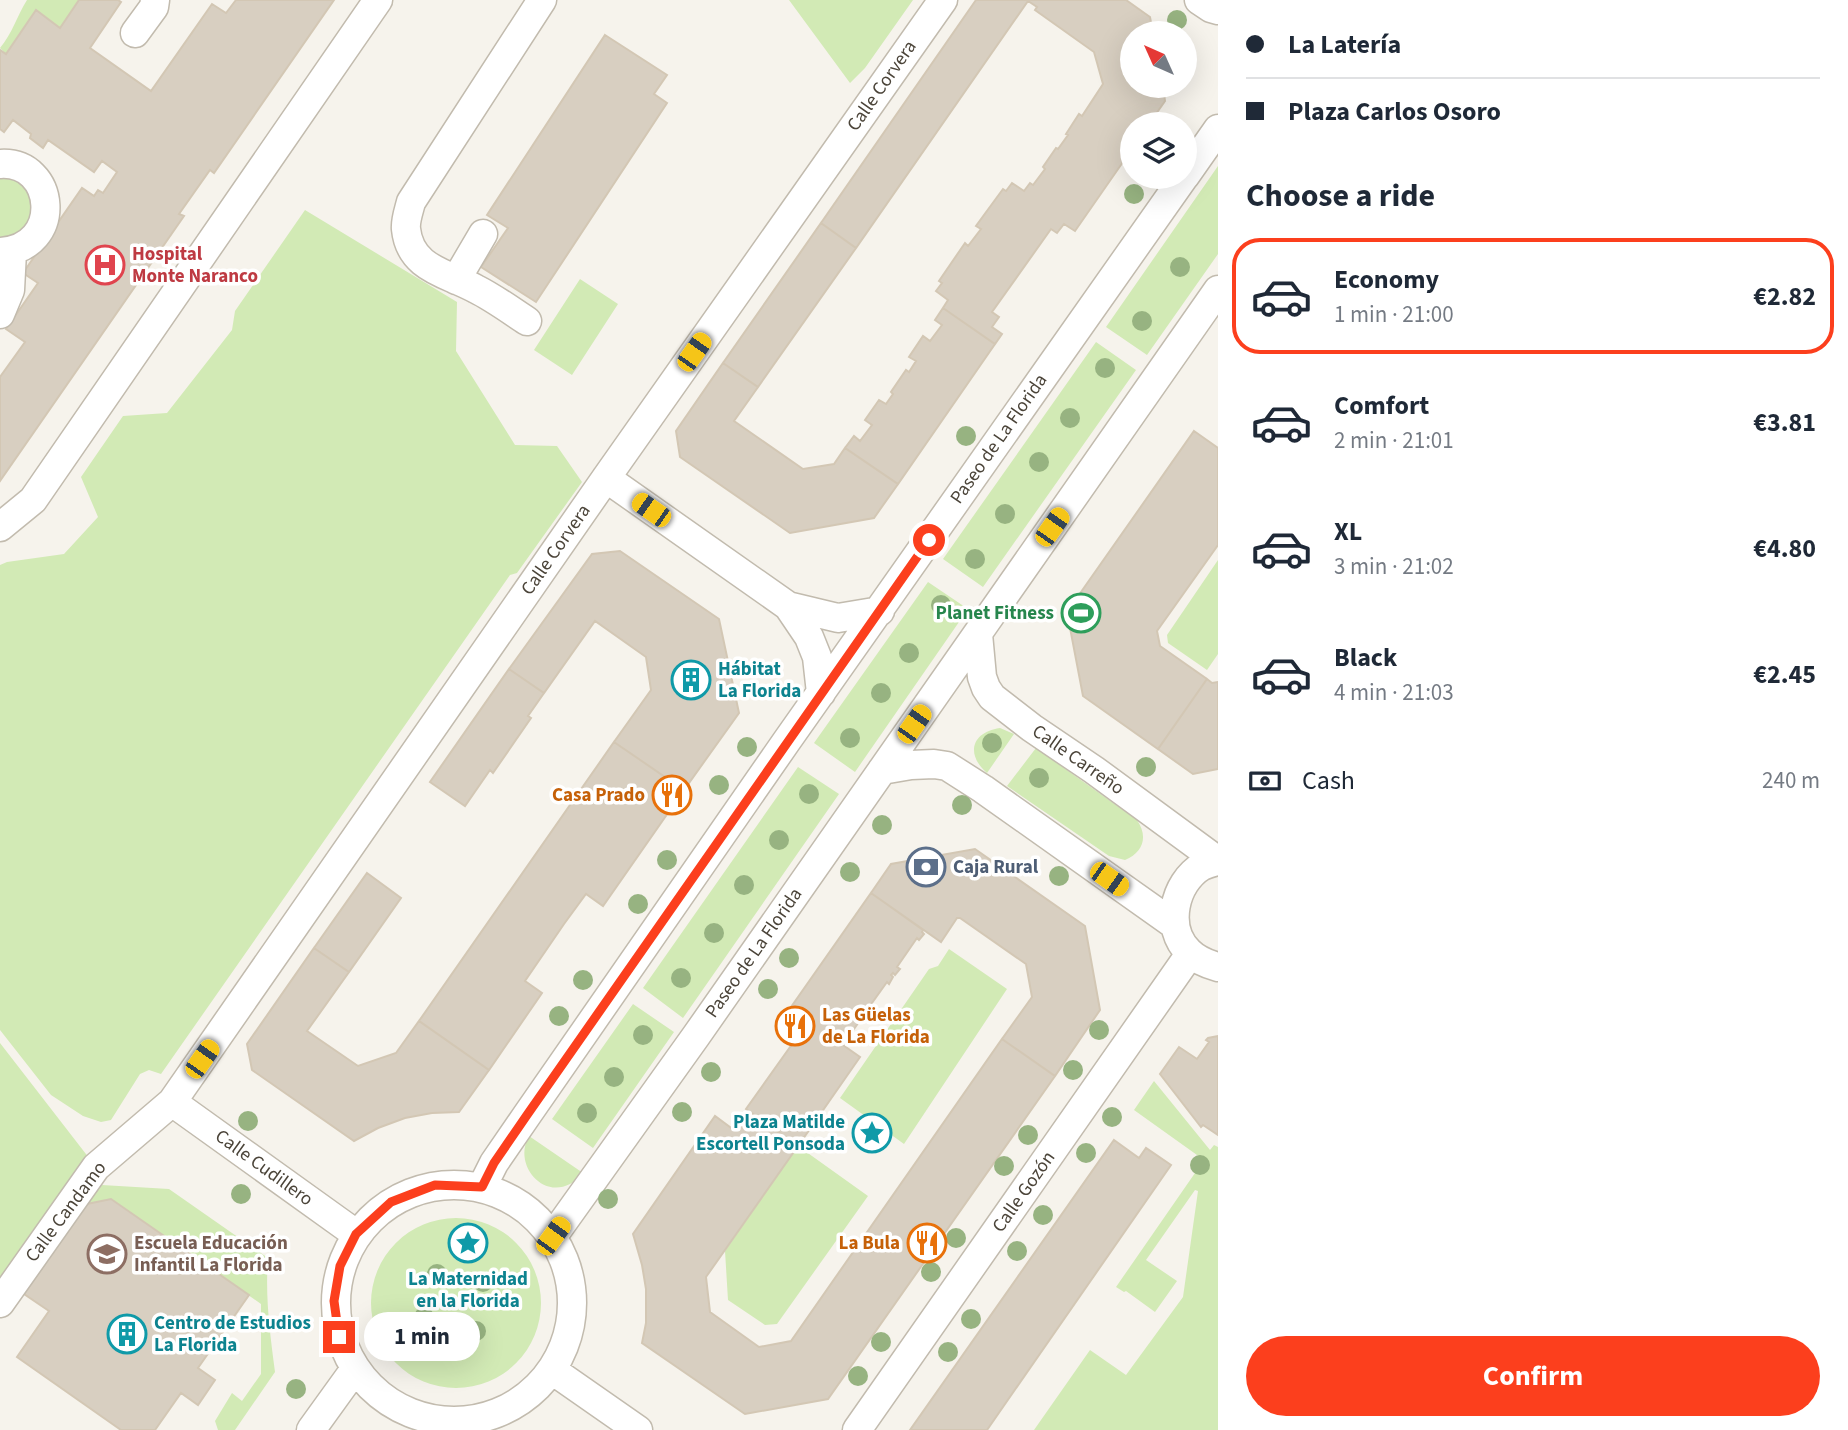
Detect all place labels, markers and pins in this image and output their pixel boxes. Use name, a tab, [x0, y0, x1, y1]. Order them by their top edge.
place label: Hospital Monte Naranco	[132, 241, 258, 290]
hospital icon: Hospital Monte Naranco	[84, 244, 126, 286]
sports icon: Planet Fitness	[1060, 592, 1102, 634]
place label: Planet Fitness	[936, 600, 1054, 627]
place label: Hábitat La Florida	[718, 656, 801, 705]
building icon: Hábitat La Florida	[670, 659, 712, 701]
restaurant icon: Casa Prado	[651, 774, 693, 816]
place label: Casa Prado	[552, 782, 645, 809]
bank icon: Caja Rural	[905, 846, 947, 888]
place label: Caja Rural	[953, 854, 1039, 881]
place label: Las Güelas de La Florida	[822, 1002, 930, 1051]
restaurant icon: Las Güelas de La Florida	[774, 1005, 816, 1047]
place label: Plaza Matilde Escortell Ponsoda	[696, 1109, 845, 1158]
place icon: Plaza Matilde Escortell Ponsoda	[851, 1112, 893, 1154]
place icon: La Maternidad en la Florida	[447, 1222, 489, 1264]
restaurant icon: La Bula	[906, 1222, 948, 1264]
place label: Escuela Educación Infantil La Florida	[134, 1230, 288, 1279]
place label: La Bula	[839, 1230, 900, 1257]
school or university icon: Escuela Educación Infantil La Florida	[86, 1233, 128, 1275]
place label: La Maternidad en la Florida	[408, 1266, 528, 1315]
place label: Centro de Estudios La Florida	[154, 1310, 311, 1359]
building icon: Centro de Estudios La Florida	[106, 1313, 148, 1355]

